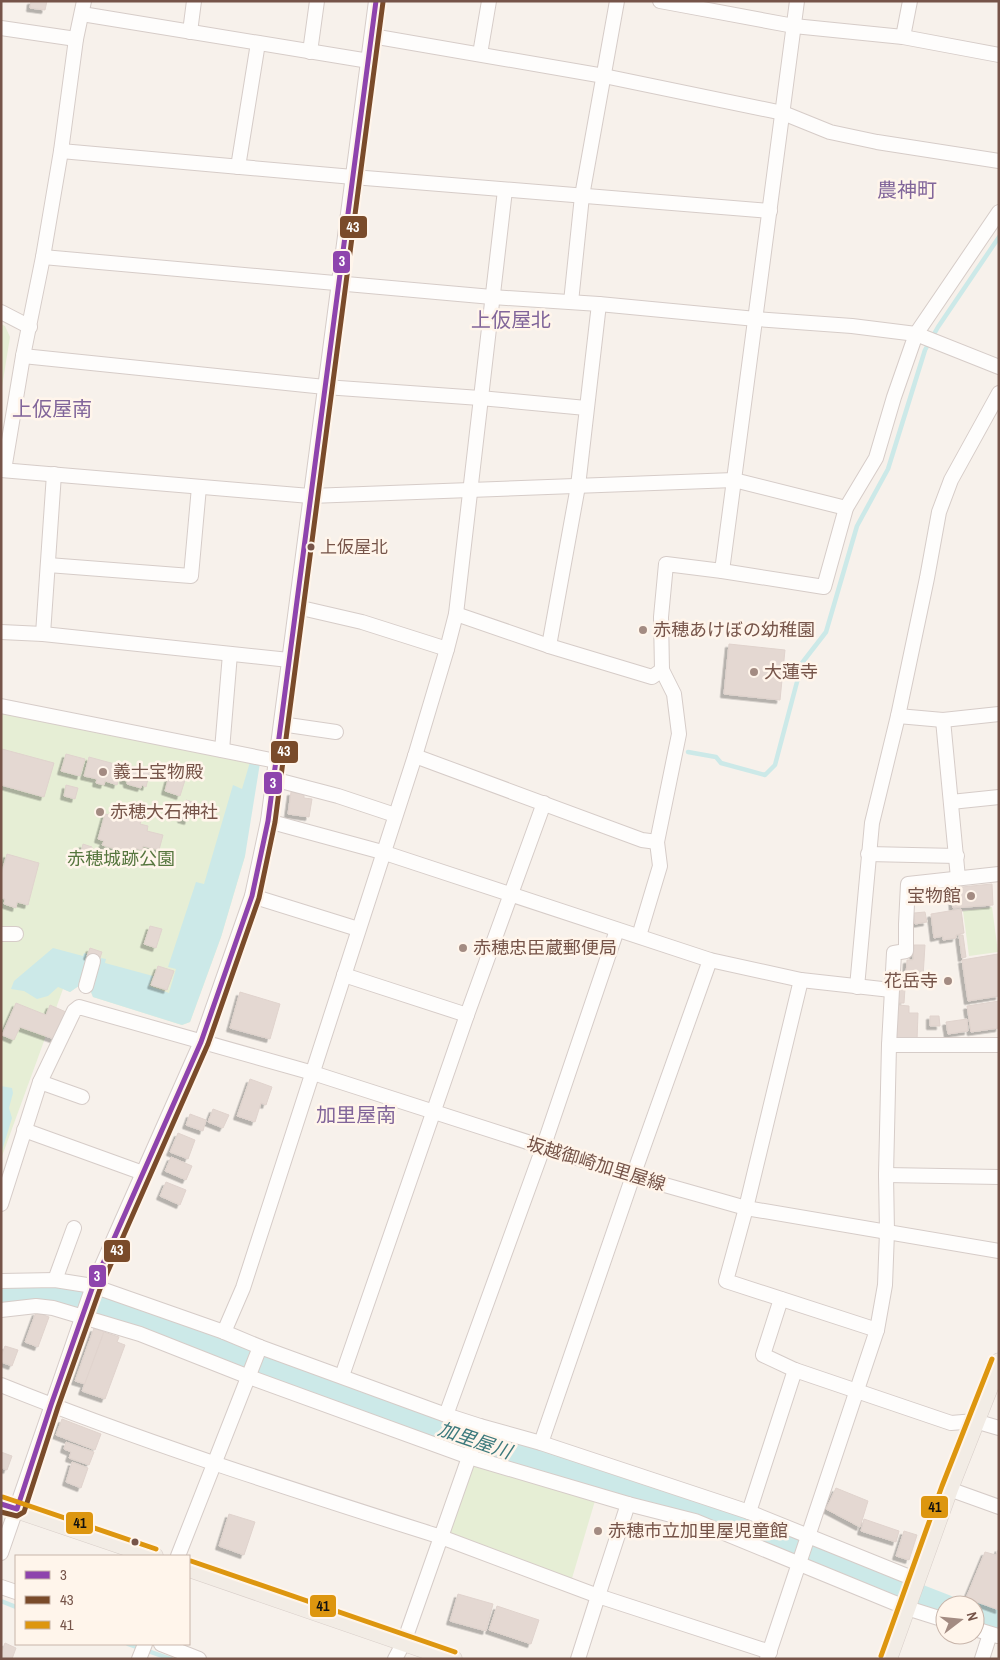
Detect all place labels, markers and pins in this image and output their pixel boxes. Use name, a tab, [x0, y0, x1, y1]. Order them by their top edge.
place label: 上仮屋北	[320, 535, 388, 558]
marker: 上仮屋北	[306, 542, 316, 552]
place label: 赤穂あけぼの幼稚園	[653, 617, 815, 642]
marker: 赤穂あけぼの幼稚園	[637, 624, 649, 636]
place label: 大蓮寺	[764, 659, 818, 684]
marker: 大蓮寺	[748, 666, 760, 678]
place label: 義士宝物殿	[113, 759, 203, 784]
marker: 義士宝物殿	[97, 766, 109, 778]
place label: 赤穂大石神社	[110, 799, 218, 824]
marker: 赤穂大石神社	[94, 806, 106, 818]
place label: 宝物館	[907, 883, 961, 908]
marker: 宝物館	[965, 890, 977, 902]
place label: 赤穂忠臣蔵郵便局	[473, 935, 617, 960]
marker: 赤穂忠臣蔵郵便局	[457, 942, 469, 954]
place label: 花岳寺	[884, 968, 938, 993]
marker: 花岳寺	[942, 975, 954, 987]
place label: 赤穂市立加里屋児童館	[608, 1518, 788, 1543]
marker: 赤穂市立加里屋児童館	[592, 1525, 604, 1537]
unlabelled marker	[130, 1537, 140, 1547]

